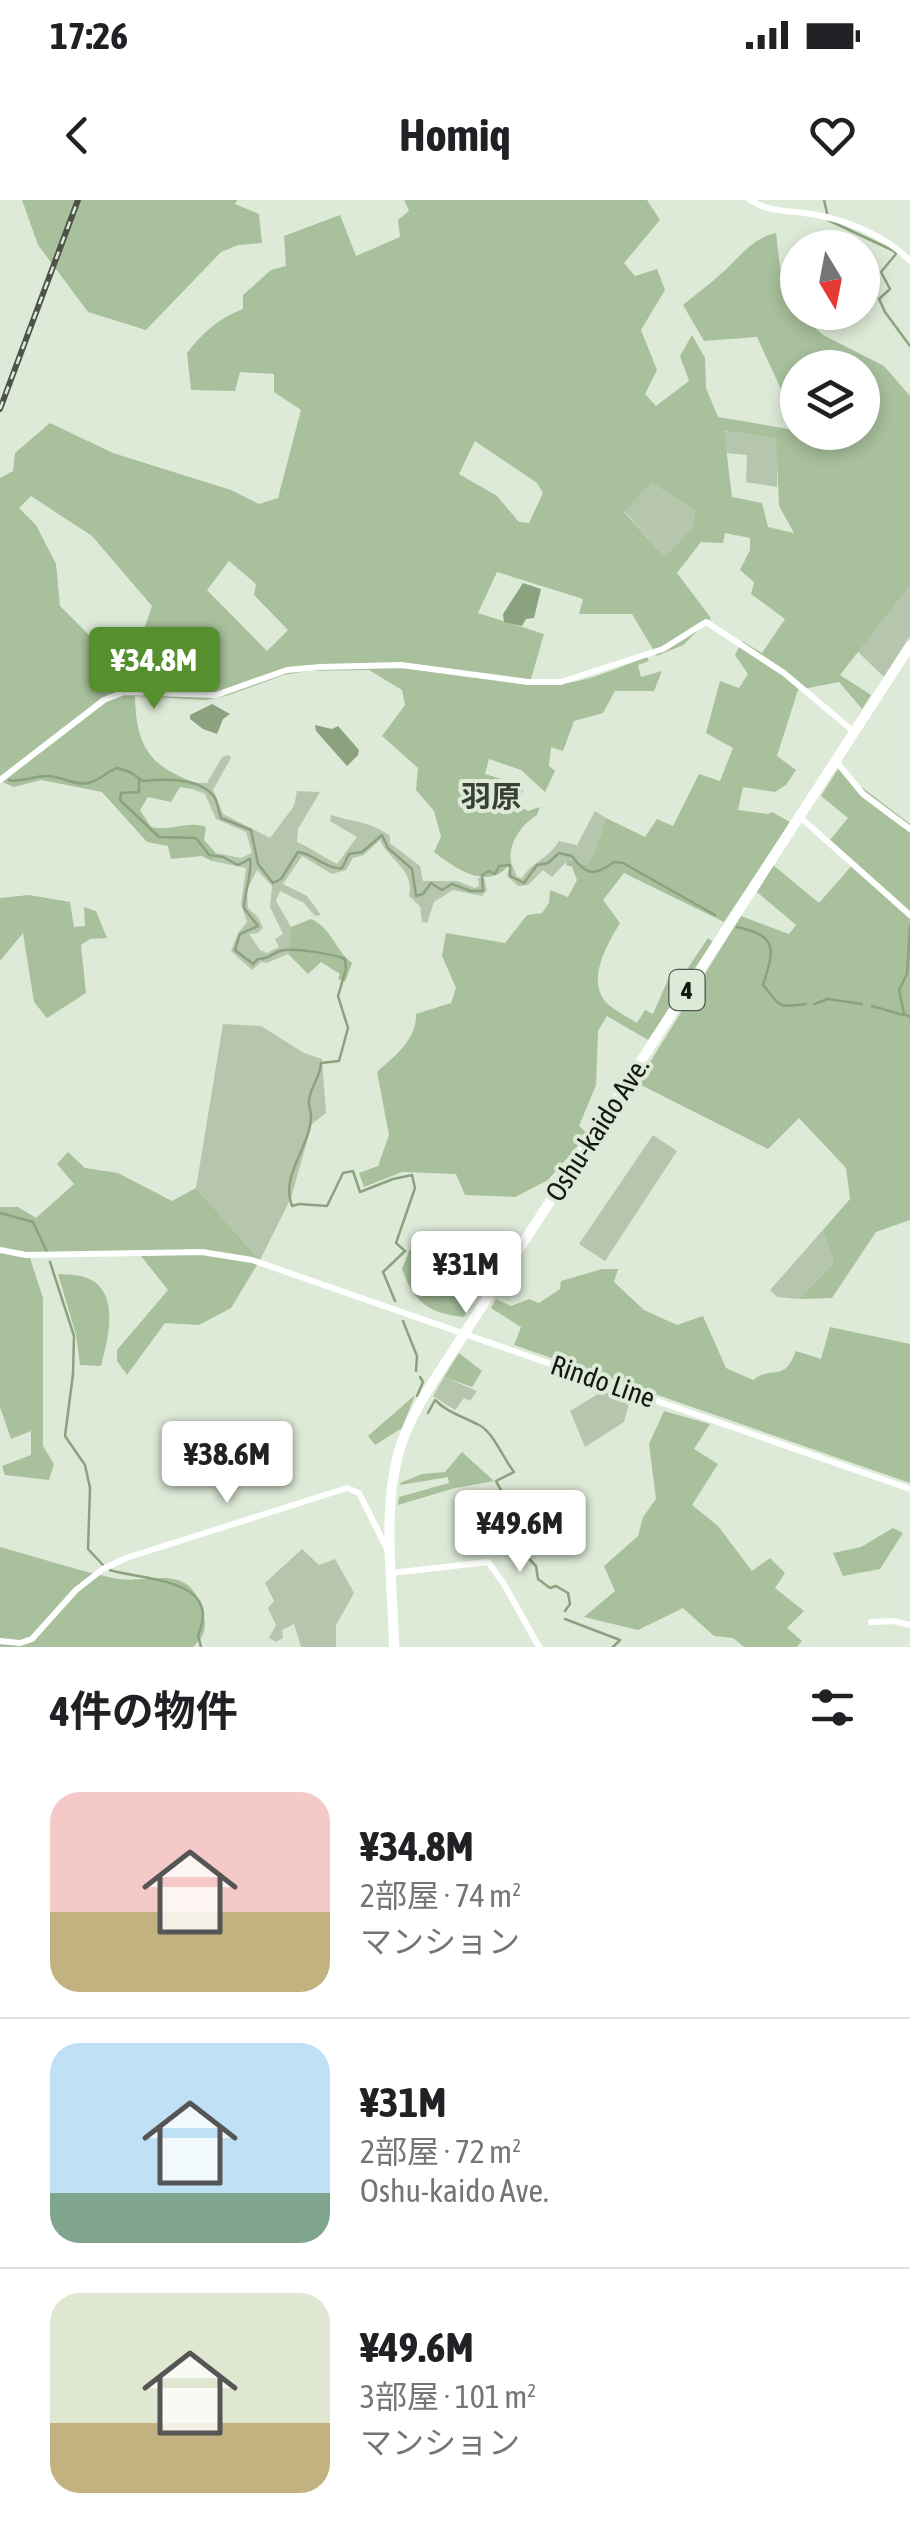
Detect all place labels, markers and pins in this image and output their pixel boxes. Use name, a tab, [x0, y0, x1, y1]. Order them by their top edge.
pin: ¥34.8M	[73, 627, 235, 712]
pin: ¥31M	[407, 1231, 525, 1316]
pin: ¥38.6M	[146, 1421, 308, 1506]
pin: ¥49.6M	[439, 1490, 601, 1575]

